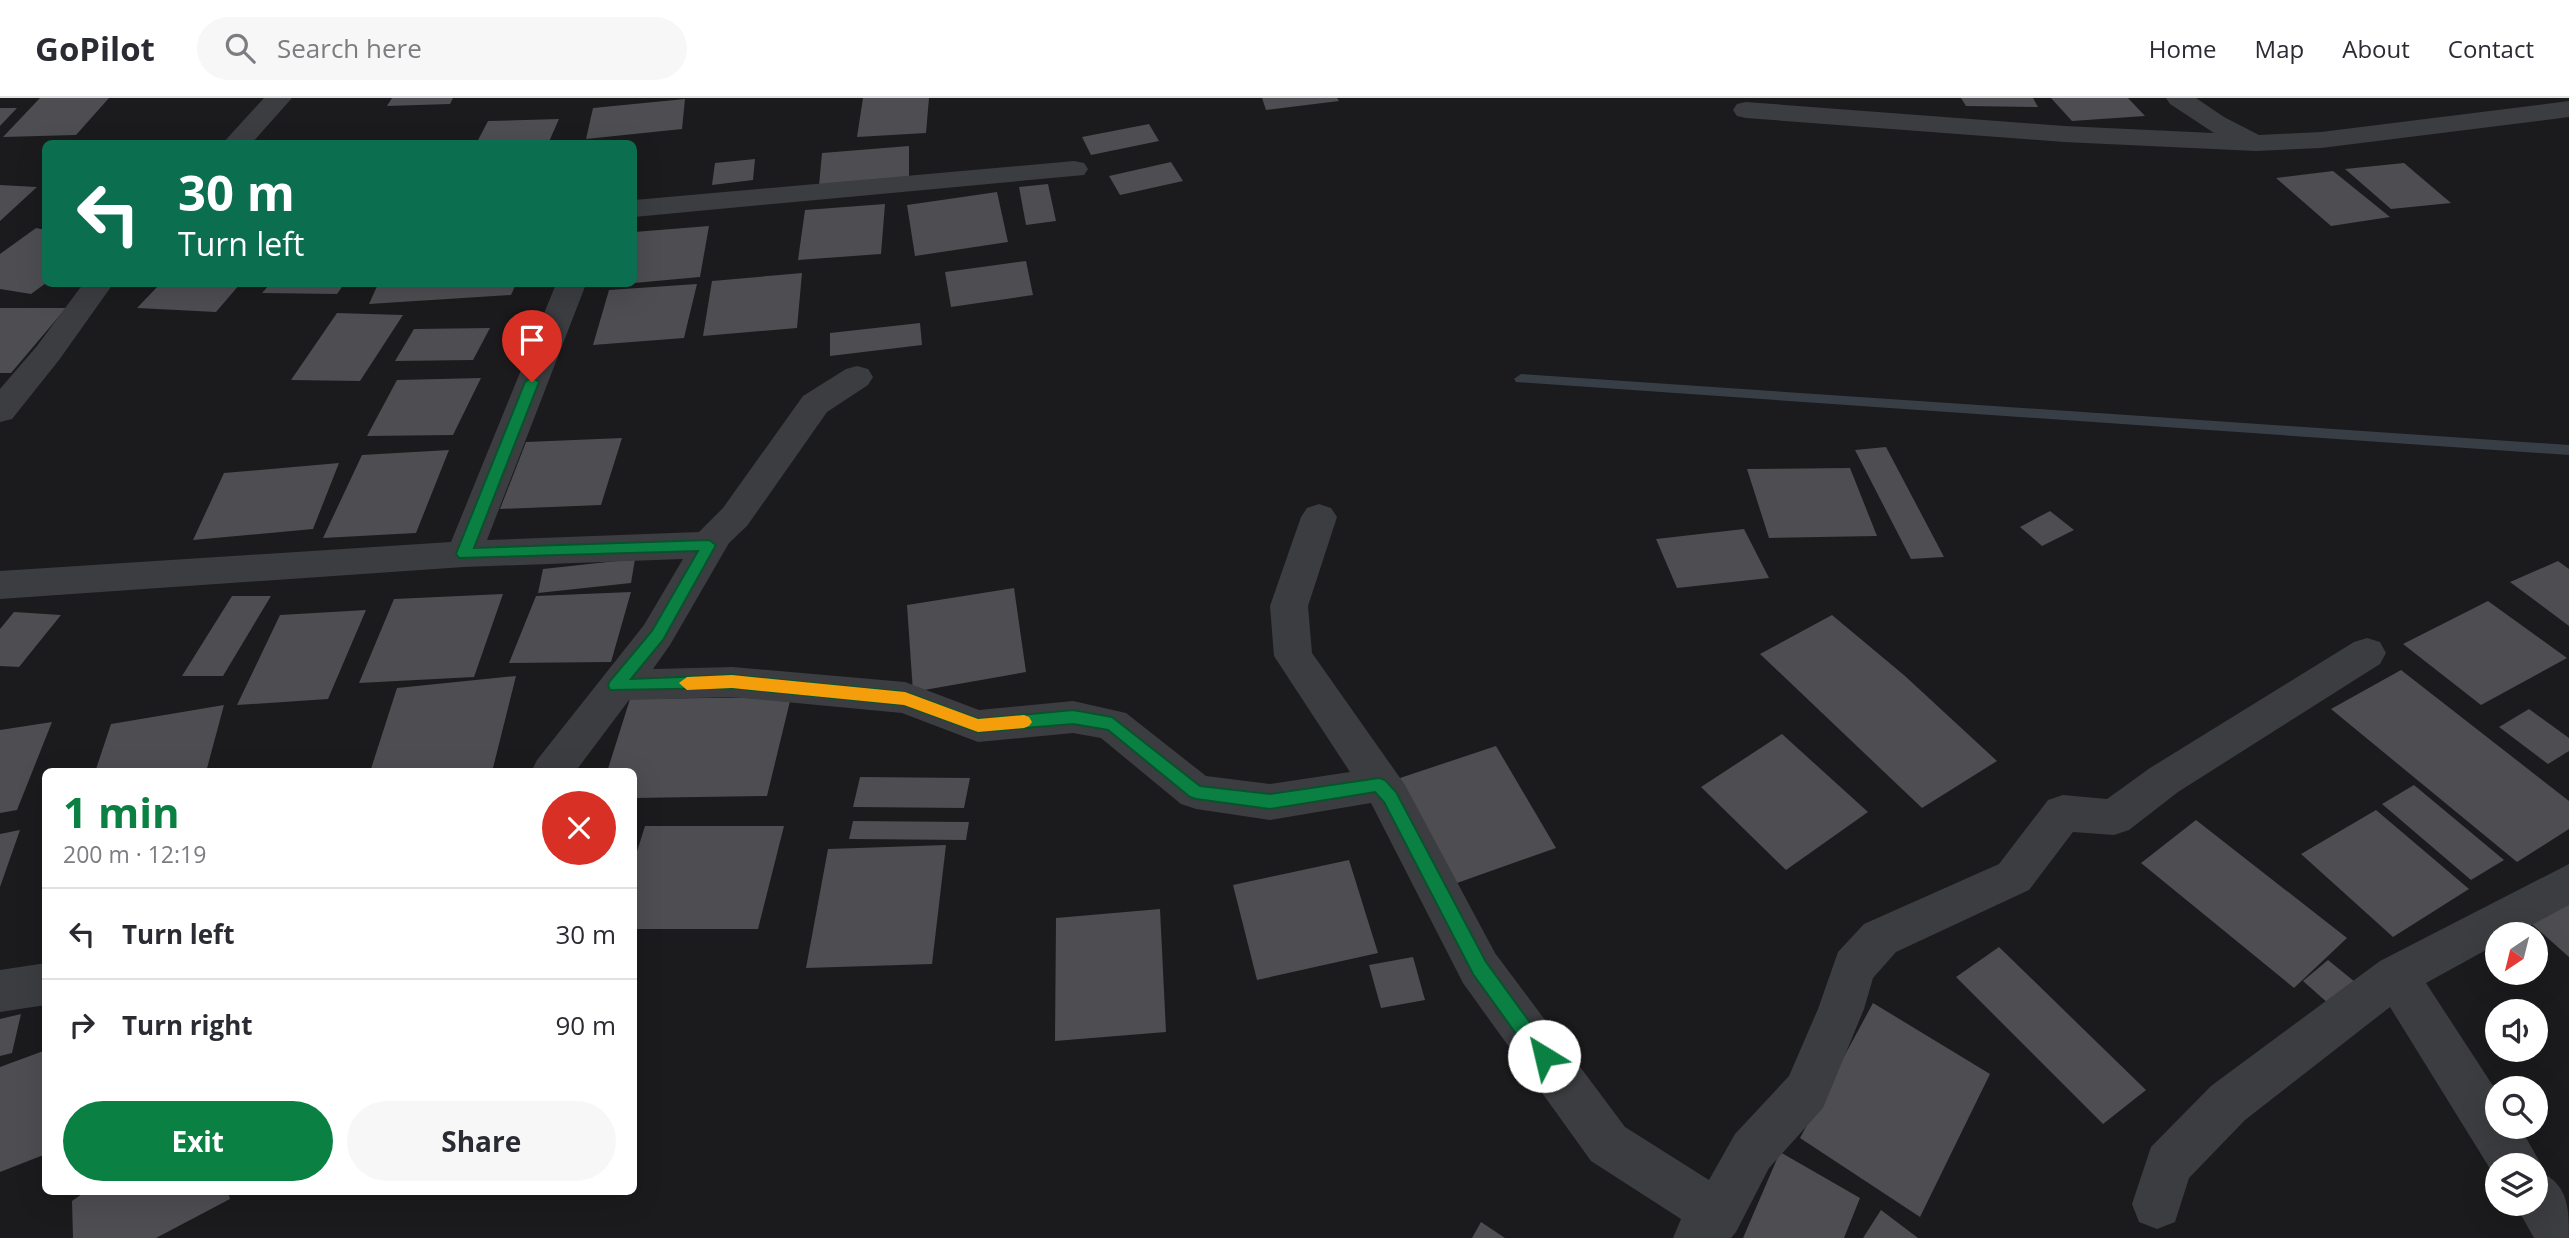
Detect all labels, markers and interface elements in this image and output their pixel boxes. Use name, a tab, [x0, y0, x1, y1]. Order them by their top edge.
search box	[197, 17, 687, 80]
text: GoPilot	[35, 26, 155, 71]
icon: search	[221, 29, 259, 67]
text: Search here	[277, 30, 422, 66]
text: Home	[2149, 32, 2217, 65]
text: Map	[2255, 32, 2304, 65]
text: About	[2342, 32, 2410, 65]
text: Contact	[2448, 32, 2534, 65]
text: 30 m	[178, 159, 295, 225]
icon: left	[63, 168, 154, 259]
text: Turn left	[178, 222, 304, 265]
pin	[502, 310, 562, 382]
icon: arrive	[513, 321, 551, 359]
text: 1 min	[63, 783, 180, 840]
button: close	[542, 791, 616, 865]
text: 200 m · 12:19	[63, 838, 206, 870]
icon: left	[63, 915, 101, 953]
text: Turn left	[122, 916, 234, 952]
text: 30 m	[555, 916, 616, 952]
north arrow	[2485, 922, 2548, 985]
map controls	[2485, 922, 2548, 1216]
button: sound	[2485, 999, 2548, 1062]
icon: right	[63, 1006, 101, 1044]
text: Turn right	[122, 1007, 253, 1043]
text: 90 m	[555, 1007, 616, 1043]
position arrow	[1507, 1019, 1581, 1093]
button: search	[2485, 1076, 2548, 1139]
button: Exit	[63, 1101, 333, 1181]
button: Share	[347, 1101, 616, 1181]
button: layers	[2485, 1153, 2548, 1216]

